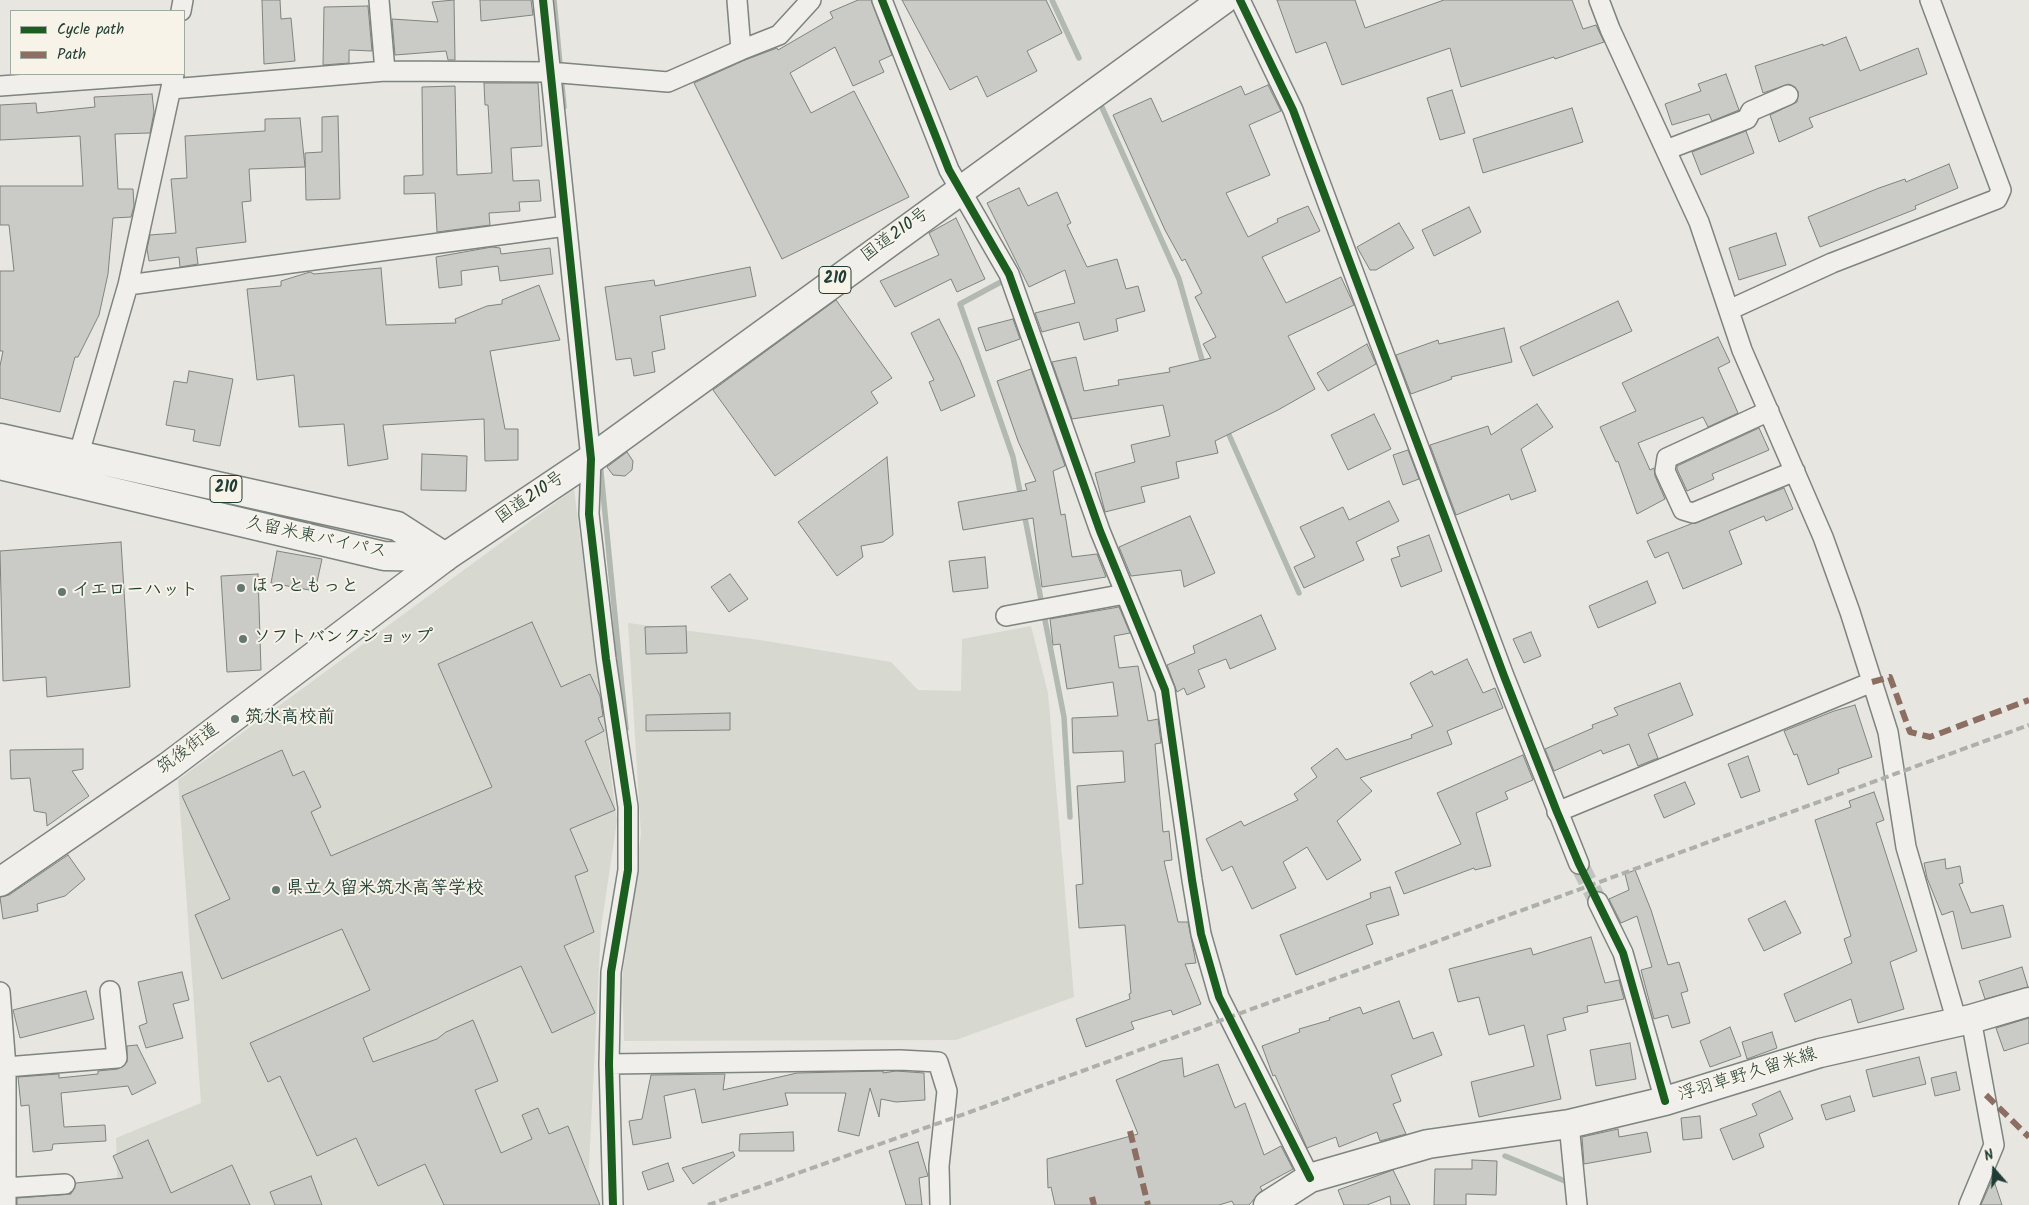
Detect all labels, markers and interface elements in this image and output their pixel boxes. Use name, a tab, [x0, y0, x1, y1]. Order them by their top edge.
legend	[10, 10, 185, 75]
text: Cycle path	[57, 18, 124, 42]
text: Path	[57, 43, 86, 67]
street label: 国道210号	[858, 204, 934, 268]
road number: 210	[819, 266, 851, 294]
street label: 国道210号	[492, 468, 570, 530]
road number: 210	[210, 476, 242, 502]
street label: 久留米東バイパス	[243, 513, 389, 565]
place label: ほっともっと	[251, 577, 359, 599]
place label: イエローハット	[72, 581, 198, 603]
marker: ほっともっと	[235, 582, 247, 594]
marker: イエローハット	[56, 586, 68, 598]
place label: ソフトバンクショップ	[253, 628, 433, 650]
marker: ソフトバンクショップ	[237, 633, 249, 645]
place label: 筑水高校前	[245, 708, 335, 730]
marker: 筑水高校前	[229, 713, 241, 725]
street label: 筑後街道	[154, 720, 224, 780]
place label: 県立久留米筑水高等学校	[286, 879, 484, 901]
marker: 県立久留米筑水高等学校	[270, 884, 282, 896]
street label: 浮羽草野久留米線	[1676, 1045, 1820, 1107]
text: N	[1981, 1144, 1997, 1168]
north arrow	[1969, 1145, 2019, 1195]

